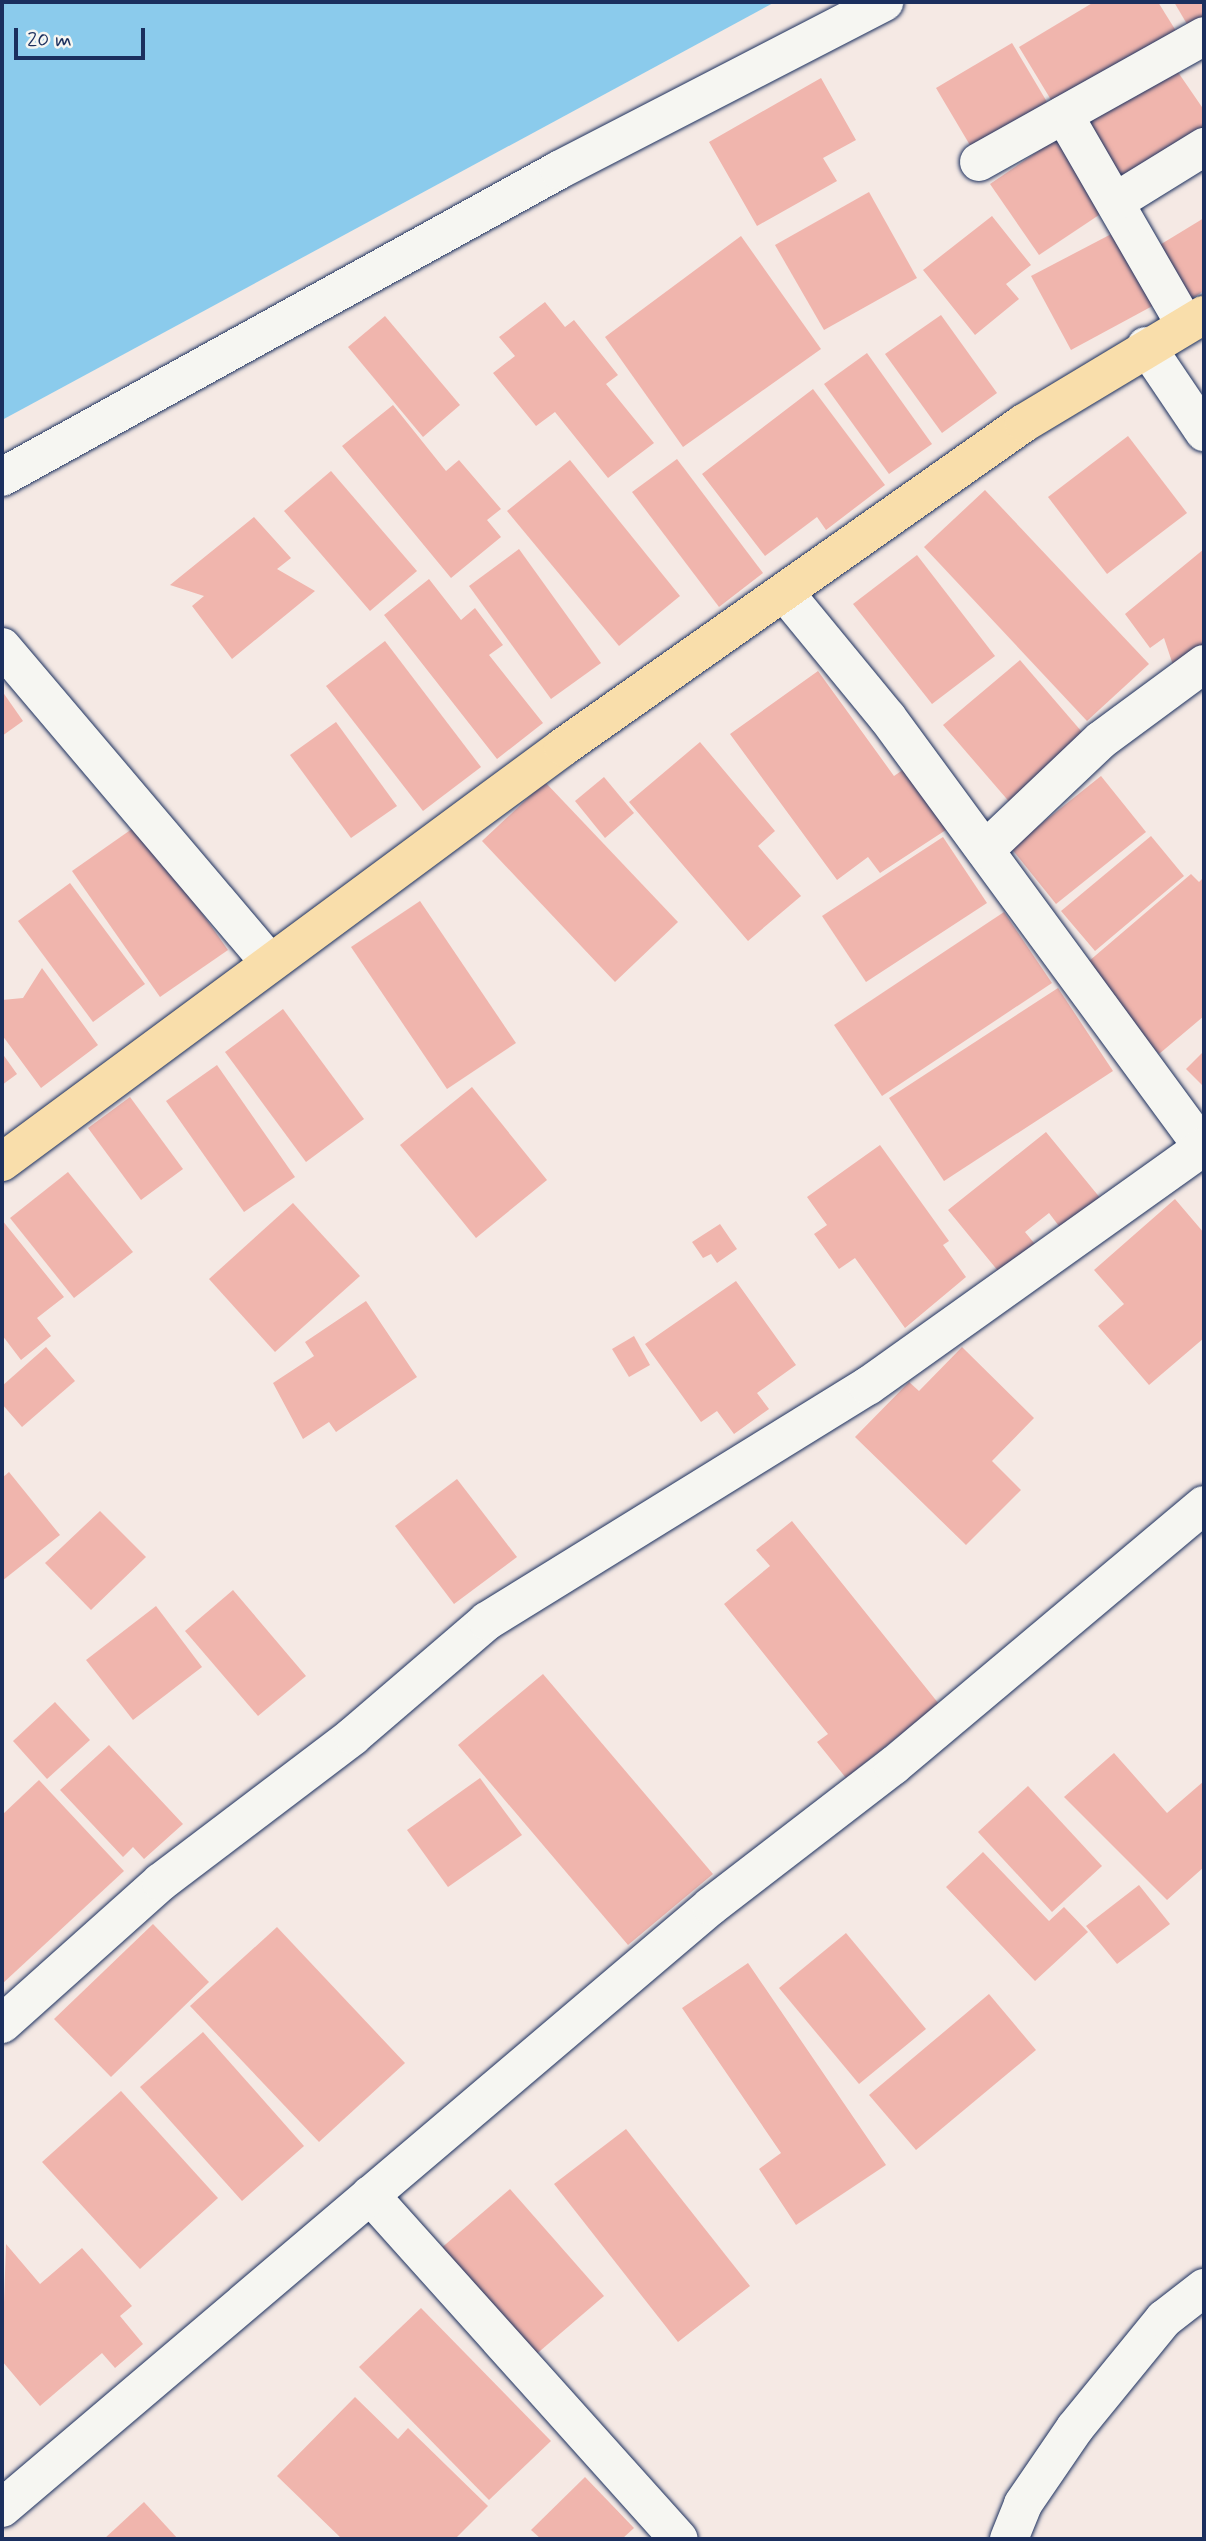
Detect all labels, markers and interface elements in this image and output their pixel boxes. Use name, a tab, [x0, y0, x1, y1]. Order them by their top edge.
scale bar	[18, 14, 149, 58]
text: 20 m	[27, 26, 72, 54]

